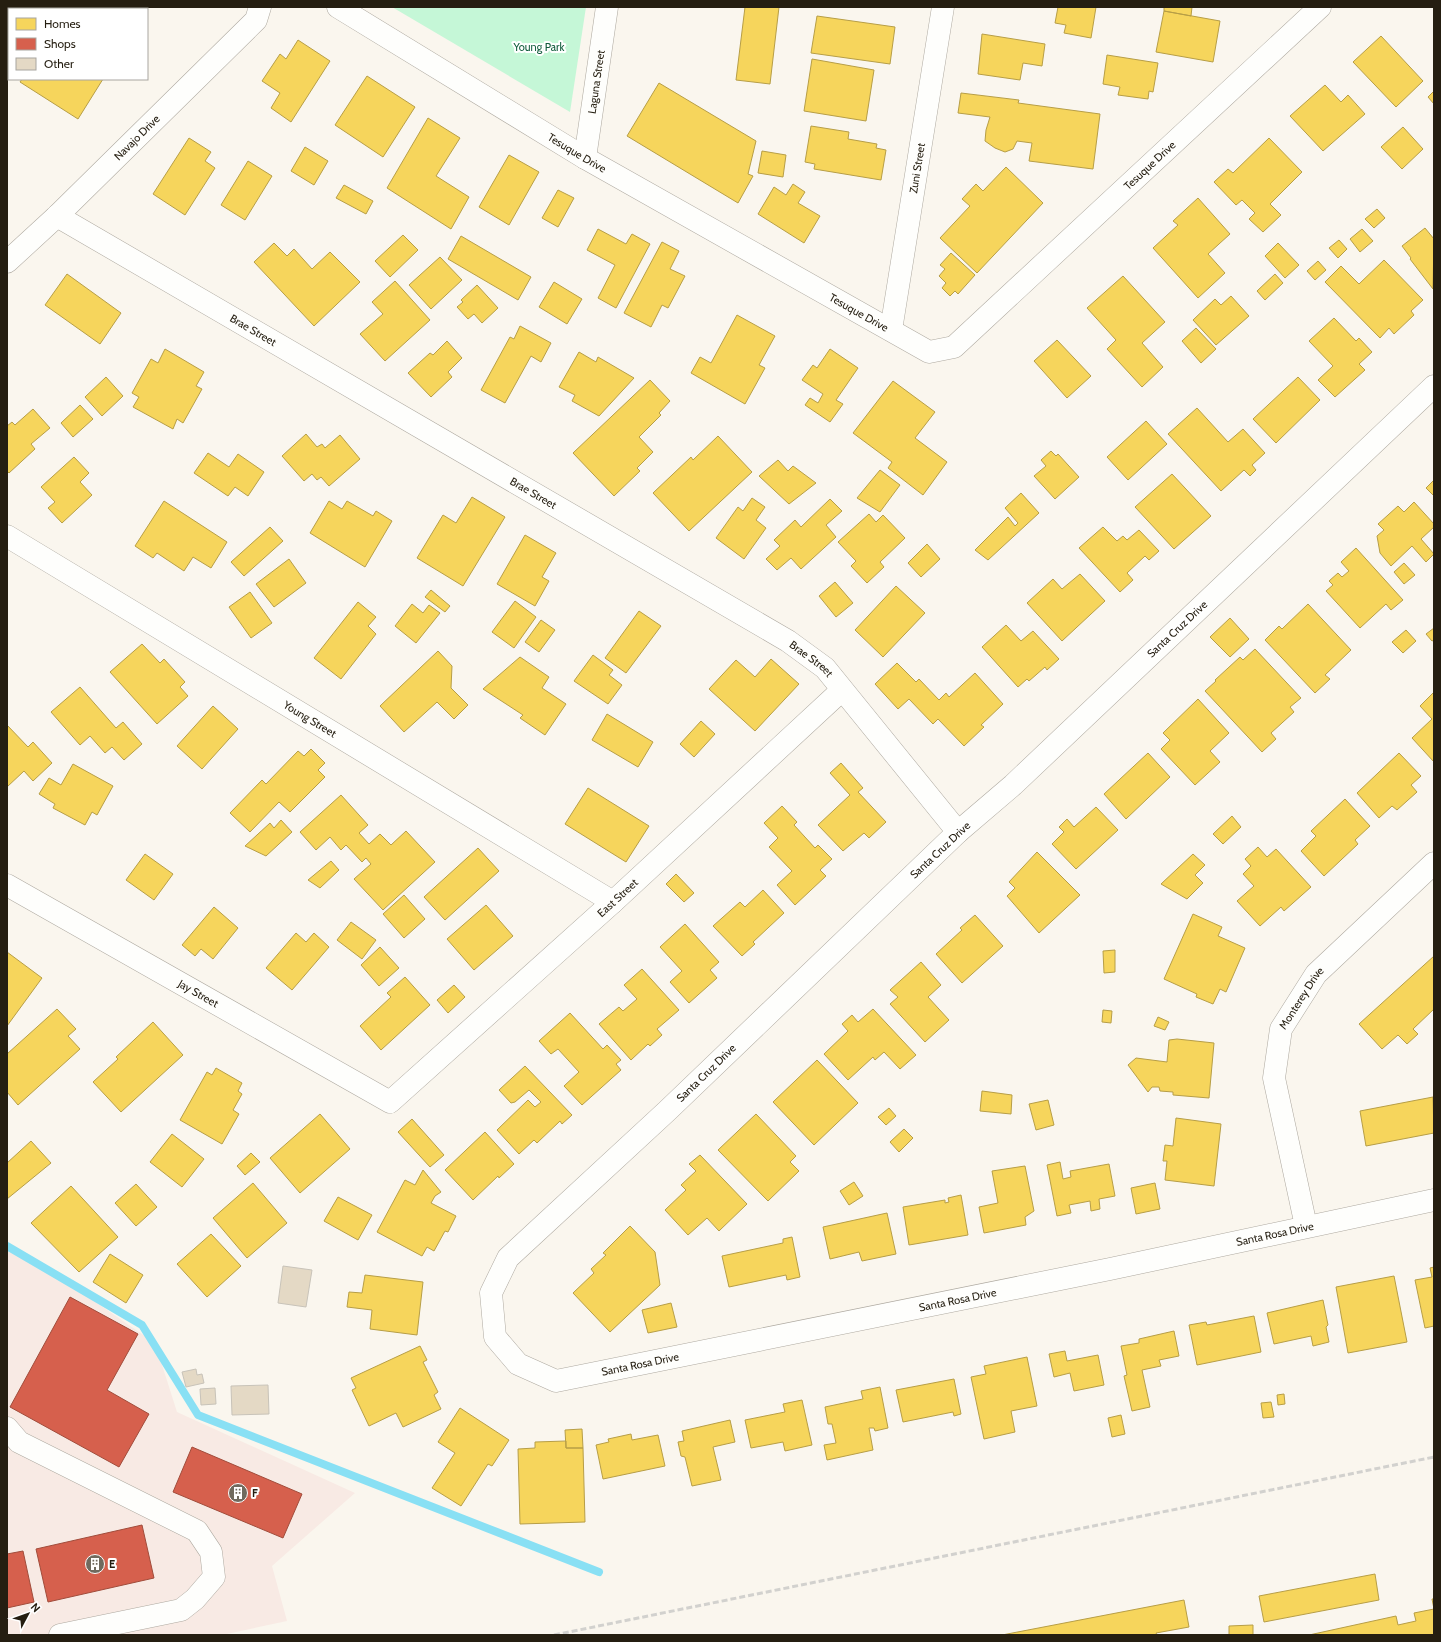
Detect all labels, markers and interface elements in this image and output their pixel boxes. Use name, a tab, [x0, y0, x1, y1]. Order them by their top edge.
legend	[8, 8, 148, 80]
text: Homes	[44, 16, 81, 31]
text: Shops	[44, 36, 76, 51]
park label: Young Park	[512, 40, 565, 54]
street label: Laguna Street	[585, 49, 608, 115]
text: Other	[44, 56, 74, 71]
street label: Navajo Drive	[111, 111, 163, 163]
street label: Tesuque Drive	[545, 130, 609, 176]
street label: Tesuque Drive	[1121, 137, 1179, 193]
street label: Zuni Street	[906, 142, 928, 194]
street label: Tesuque Drive	[827, 290, 891, 335]
street label: Brae Street	[227, 311, 279, 349]
street label: Brae Street	[507, 474, 559, 512]
street label: Santa Cruz Drive	[1144, 597, 1210, 661]
street label: Brae Street	[787, 637, 837, 680]
street label: Young Street	[280, 697, 339, 741]
street label: Santa Cruz Drive	[907, 818, 973, 882]
street label: East Street	[594, 875, 641, 920]
street label: Monterey Drive	[1276, 963, 1327, 1032]
street label: Jay Street	[175, 976, 221, 1011]
street label: Santa Cruz Drive	[673, 1041, 739, 1105]
street label: Santa Rosa Drive	[1235, 1219, 1315, 1249]
street label: Santa Rosa Drive	[918, 1285, 998, 1314]
street label: Santa Rosa Drive	[600, 1349, 680, 1379]
building icon: F	[227, 1482, 249, 1504]
place label: F	[252, 1486, 258, 1500]
building icon: E	[84, 1553, 106, 1575]
place label: E	[109, 1557, 115, 1571]
north arrow	[8, 1594, 48, 1634]
text: N	[28, 1600, 43, 1615]

